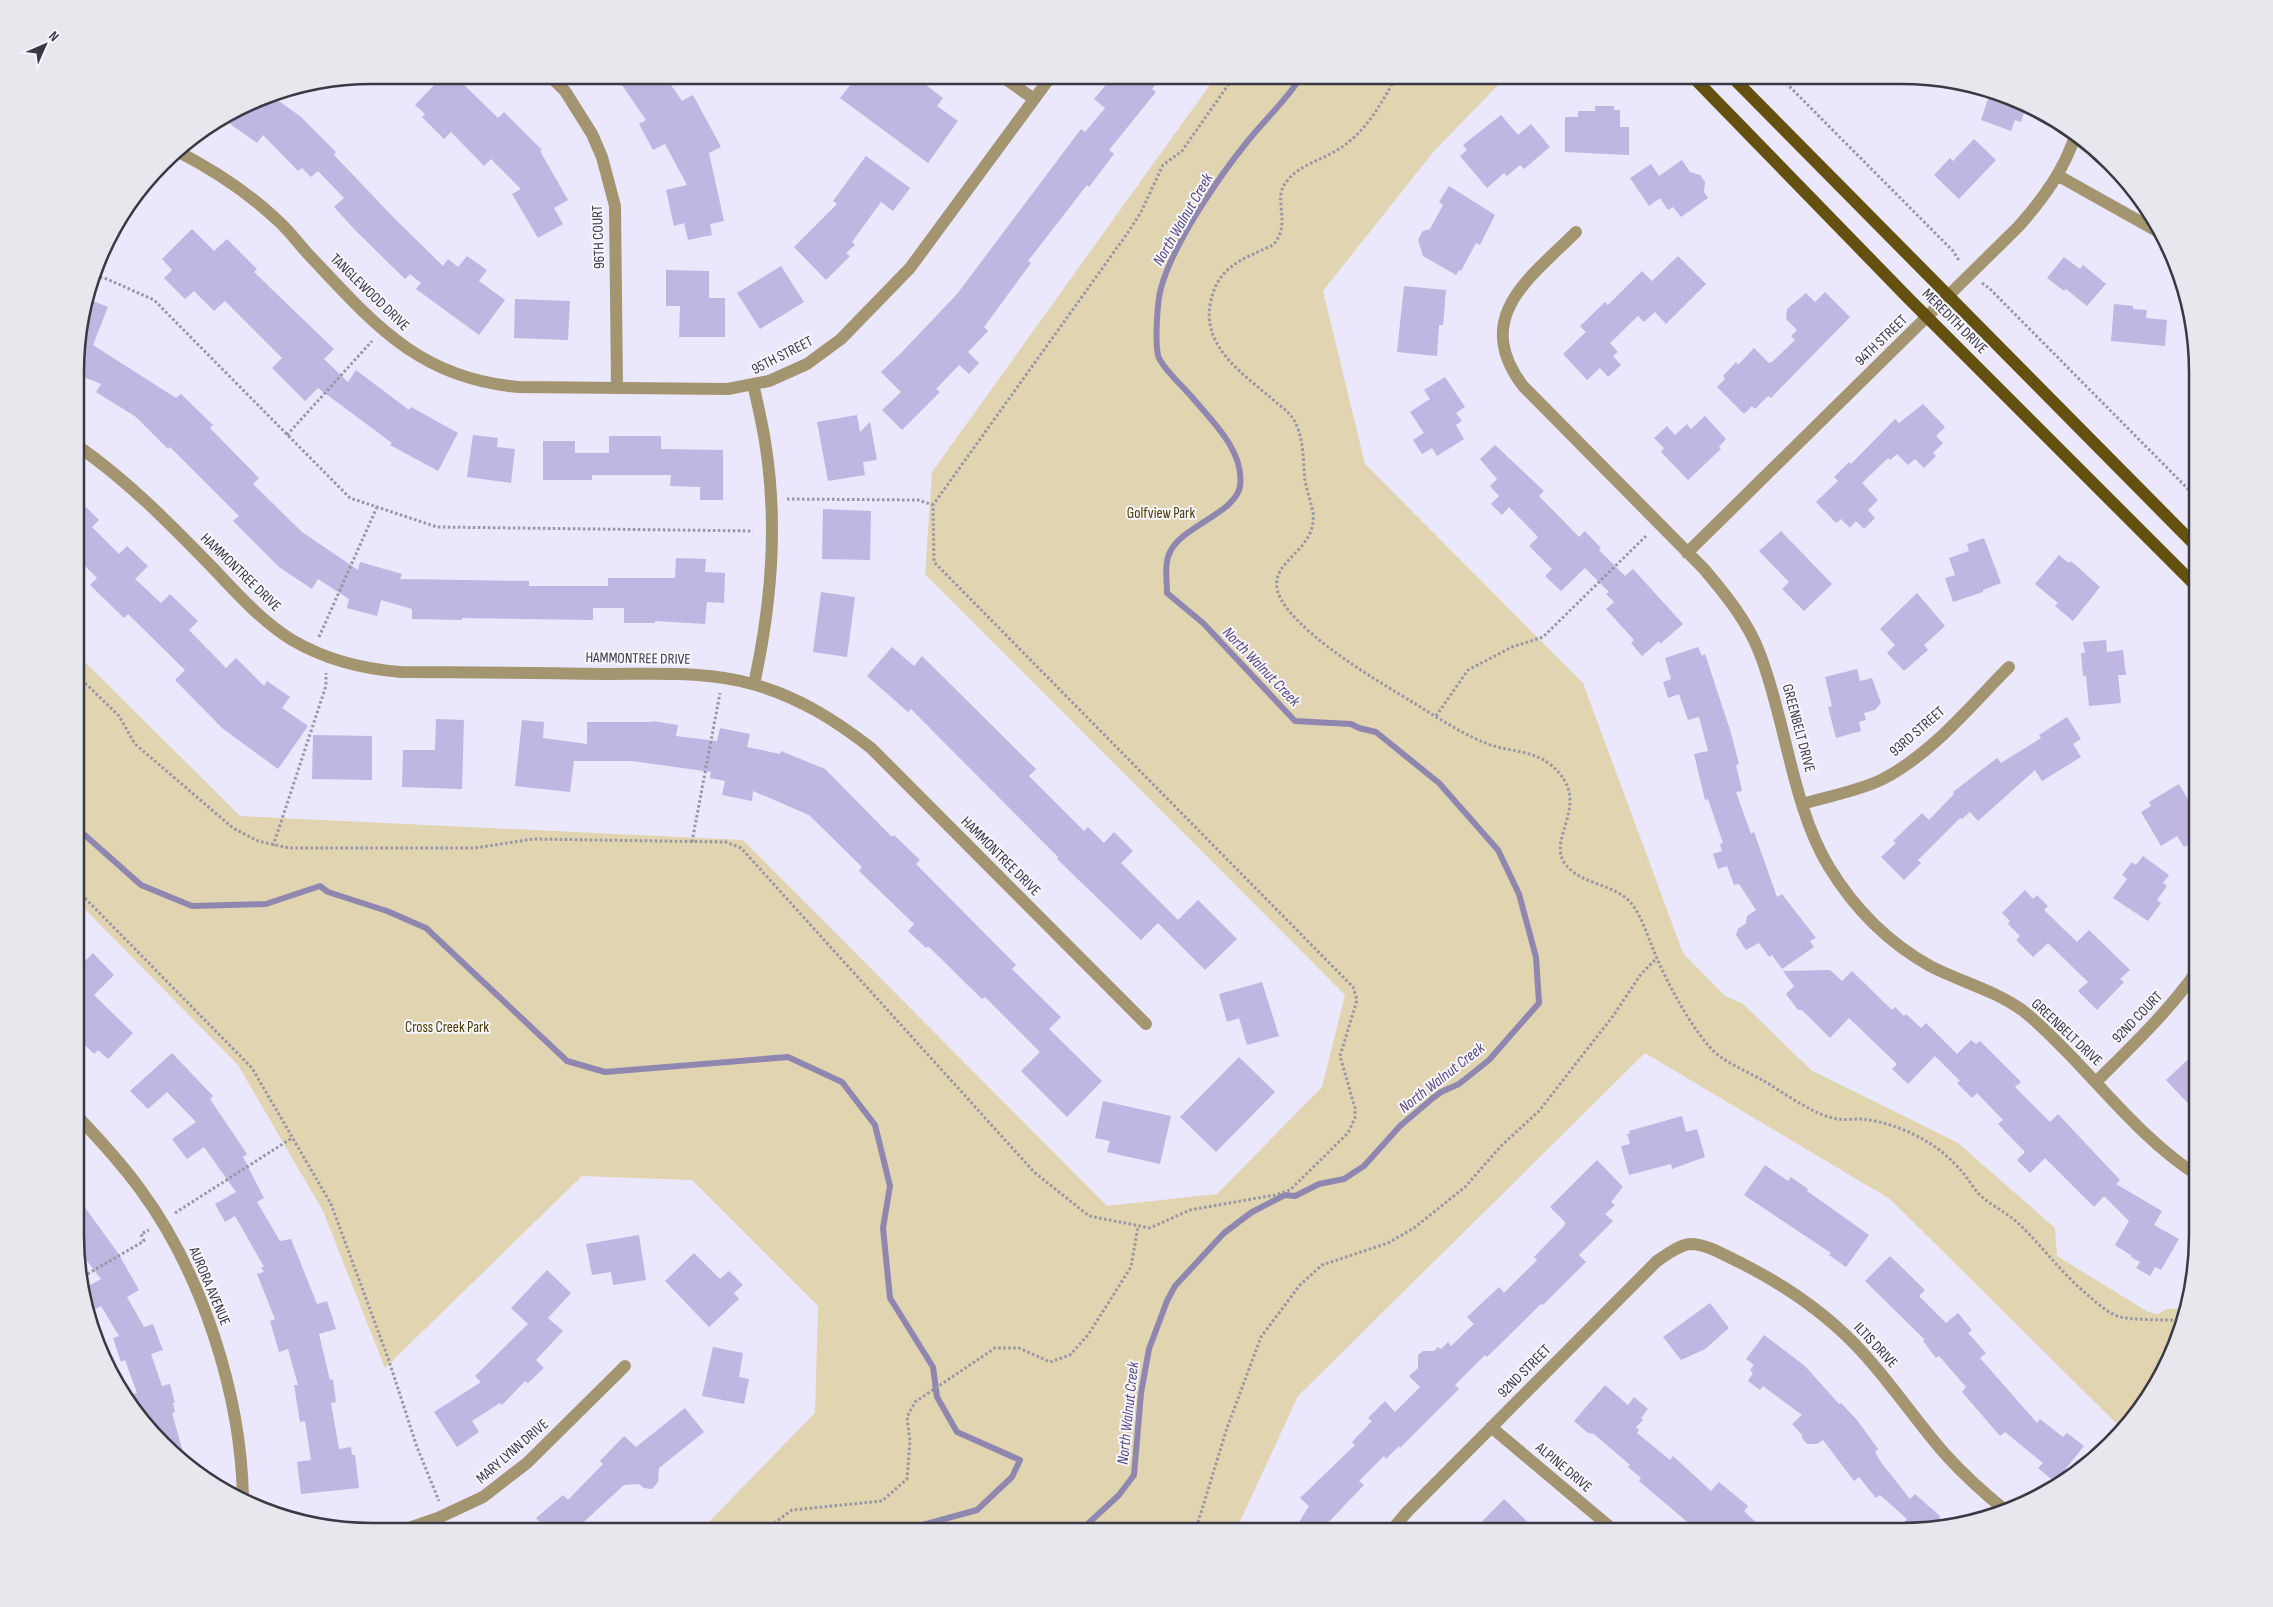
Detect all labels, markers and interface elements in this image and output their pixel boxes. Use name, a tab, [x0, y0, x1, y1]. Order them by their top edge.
north arrow	[20, 20, 70, 70]
text: N	[45, 28, 62, 45]
water label: North Walnut Creek	[1149, 169, 1218, 269]
street label: 96TH COURT	[588, 205, 609, 269]
street label: TANGLEWOOD DRIVE	[326, 250, 413, 335]
street label: MEREDITH DRIVE	[1918, 285, 1991, 358]
street label: 94TH STREET	[1851, 311, 1912, 370]
street label: 95TH STREET	[748, 332, 816, 379]
park label: Golfview Park	[1127, 504, 1195, 523]
street label: HAMMONTREE DRIVE	[196, 529, 285, 616]
water label: North Walnut Creek	[1218, 623, 1304, 712]
street label: HAMMONTREE DRIVE	[585, 648, 691, 669]
street label: GREENBELT DRIVE	[1778, 682, 1819, 774]
street label: 93RD STREET	[1886, 702, 1949, 761]
street label: HAMMONTREE DRIVE	[957, 813, 1044, 900]
street label: 92ND COURT	[2108, 987, 2167, 1047]
street label: GREENBELT DRIVE	[2027, 995, 2106, 1070]
park label: Cross Creek Park	[405, 1018, 489, 1037]
water label: North Walnut Creek	[1395, 1038, 1489, 1117]
street label: AURORA AVENUE	[184, 1243, 235, 1328]
street label: ILTIS DRIVE	[1850, 1318, 1902, 1372]
street label: 92ND STREET	[1494, 1341, 1555, 1402]
water label: North Walnut Creek	[1114, 1360, 1143, 1466]
street label: MARY LYNN DRIVE	[472, 1415, 552, 1488]
street label: ALPINE DRIVE	[1531, 1438, 1596, 1496]

